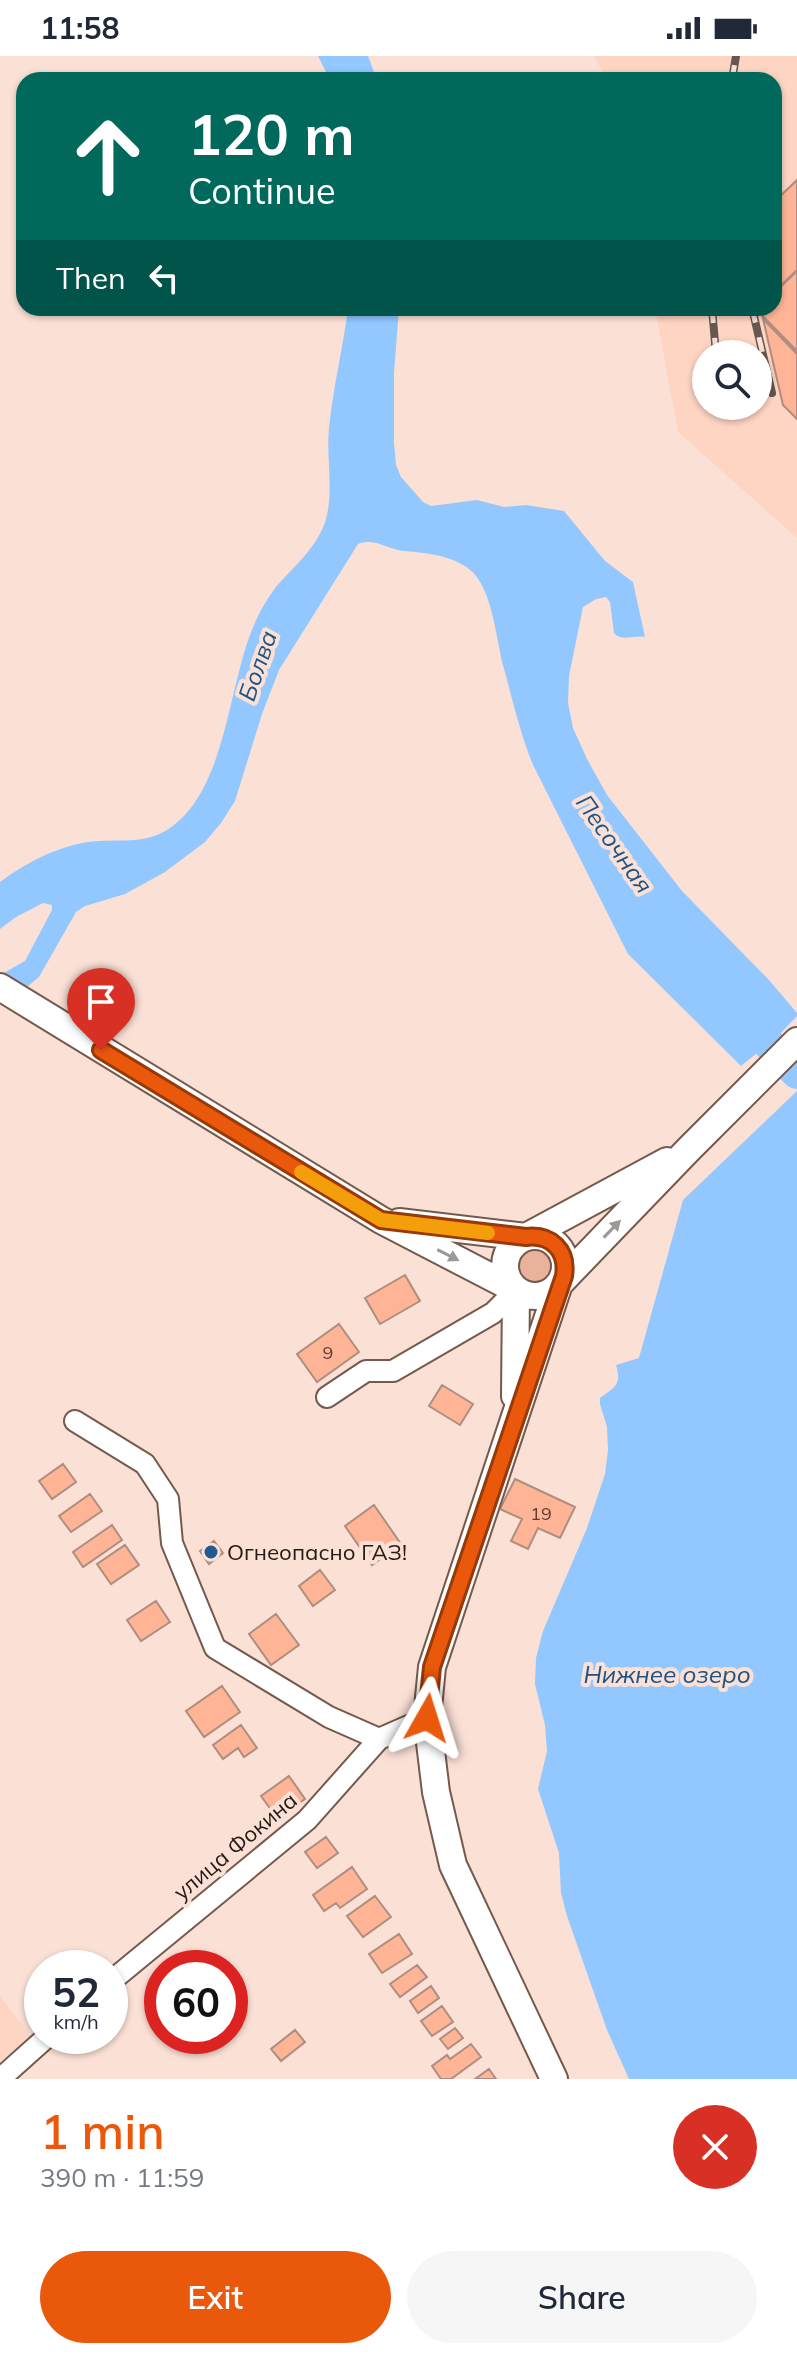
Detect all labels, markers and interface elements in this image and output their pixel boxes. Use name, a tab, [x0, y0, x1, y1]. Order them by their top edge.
text: 11:58	[40, 9, 119, 47]
text: 120 m	[188, 99, 355, 169]
icon: ahead	[56, 104, 160, 208]
text: Continue	[188, 168, 336, 213]
icon: left	[142, 256, 186, 300]
text: Then	[56, 259, 126, 297]
map controls	[692, 340, 772, 420]
button: search	[692, 340, 772, 420]
water label: Болва	[231, 627, 283, 705]
water label: Песочная	[570, 788, 660, 898]
pin	[67, 968, 135, 1050]
icon: arrive	[79, 980, 123, 1024]
one-way arrow	[602, 1220, 620, 1239]
one-way arrow	[437, 1248, 460, 1261]
house number: 9	[323, 1341, 333, 1364]
house number: 19	[530, 1502, 552, 1525]
place label: Огнеопасно ГАЗ!	[227, 1538, 407, 1566]
marker: Огнеопасно ГАЗ!	[202, 1543, 220, 1561]
water label: Нижнее озеро	[583, 1659, 751, 1689]
position arrow	[385, 1676, 469, 1760]
street label: улица Фокина	[167, 1786, 303, 1906]
speed limit sign: 60	[144, 1950, 248, 2054]
text: 52	[52, 1967, 100, 2017]
text: km/h	[53, 2009, 99, 2034]
text: 1 min	[40, 2101, 165, 2161]
button: close	[673, 2105, 757, 2189]
text: 390 m · 11:59	[40, 2161, 204, 2194]
button: Exit	[40, 2251, 391, 2343]
button: Share	[407, 2251, 757, 2343]

